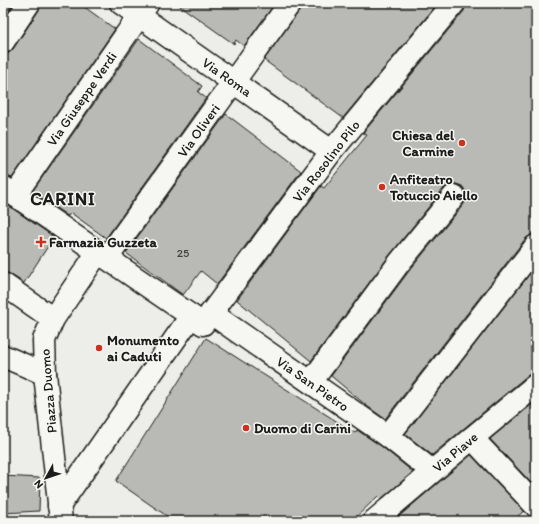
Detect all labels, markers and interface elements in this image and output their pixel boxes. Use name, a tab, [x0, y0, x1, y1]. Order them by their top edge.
street label: Via Giuseppe Verdi	[43, 49, 121, 150]
street label: Via Roma	[199, 54, 255, 101]
street label: Via Oliveri	[174, 101, 224, 161]
street label: Via Rosolino Pilo	[289, 117, 364, 206]
place label: Chiesa del Carmine	[392, 127, 455, 160]
marker: Chiesa del Carmine	[457, 138, 467, 148]
place label: Anfiteatro Totuccio Aiello	[389, 171, 478, 204]
marker: Anfiteatro Totuccio Aiello	[377, 182, 387, 192]
district label: CARINI	[30, 188, 96, 210]
place label: Farmazia Guzzeta	[49, 234, 157, 251]
marker: Farmazia Guzzeta	[36, 237, 46, 247]
house number: 25	[177, 246, 189, 260]
place label: Monumento ai Caduti	[107, 332, 179, 365]
marker: Monumento ai Caduti	[94, 343, 104, 353]
street label: Piazza Duomo	[36, 348, 61, 434]
street label: Via San Pietro	[273, 353, 352, 415]
place label: Duomo di Carini	[254, 420, 351, 437]
marker: Duomo di Carini	[241, 423, 251, 433]
street label: Via Piave	[429, 428, 482, 476]
north arrow	[26, 458, 66, 498]
text: N	[31, 477, 46, 491]

